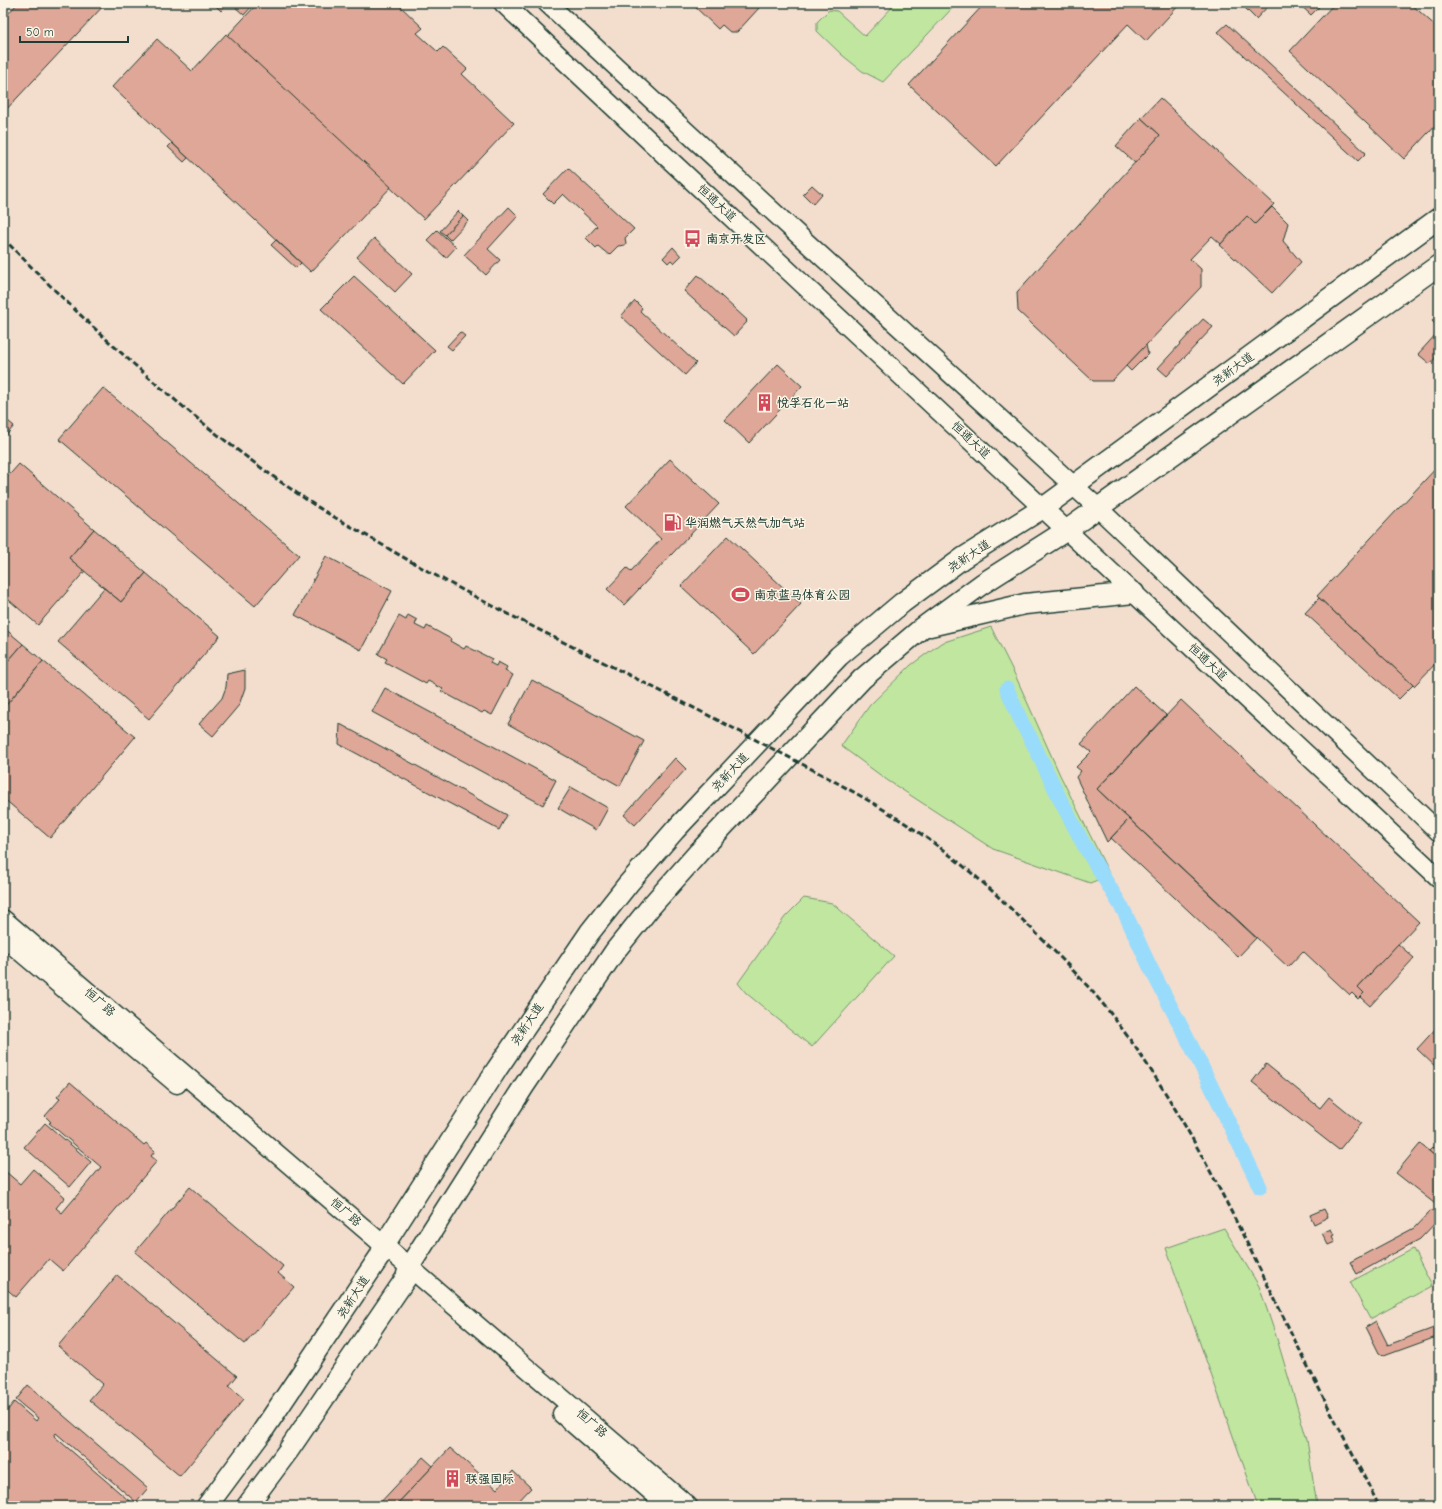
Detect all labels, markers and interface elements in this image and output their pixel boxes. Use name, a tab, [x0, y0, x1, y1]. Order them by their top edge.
scale bar	[20, 18, 128, 44]
text: 50 m	[26, 25, 54, 39]
street label: 恒通大道	[695, 182, 739, 224]
bus stop icon: 南京开发区	[683, 229, 703, 249]
place label: 南京开发区	[706, 232, 766, 246]
street label: 尧新大道	[1209, 349, 1257, 389]
building icon: 悦孚石化一站	[754, 393, 774, 413]
place label: 悦孚石化一站	[777, 396, 849, 410]
street label: 恒通大道	[949, 419, 993, 461]
fuel station icon: 华润燃气天然气加气站	[662, 513, 682, 533]
place label: 华润燃气天然气加气站	[685, 516, 805, 530]
street label: 尧新大道	[945, 537, 993, 575]
sports icon: 南京蓝马体育公园	[731, 585, 751, 605]
place label: 南京蓝马体育公园	[754, 588, 850, 602]
street label: 恒通大道	[1186, 641, 1230, 683]
street label: 尧新大道	[709, 750, 751, 794]
street label: 恒广路	[82, 985, 118, 1019]
street label: 尧新大道	[508, 1000, 546, 1048]
street label: 恒广路	[328, 1195, 364, 1229]
street label: 尧新大道	[334, 1273, 372, 1321]
street label: 恒广路	[574, 1406, 610, 1440]
building icon: 联强国际	[443, 1469, 463, 1489]
place label: 联强国际	[465, 1472, 514, 1486]

